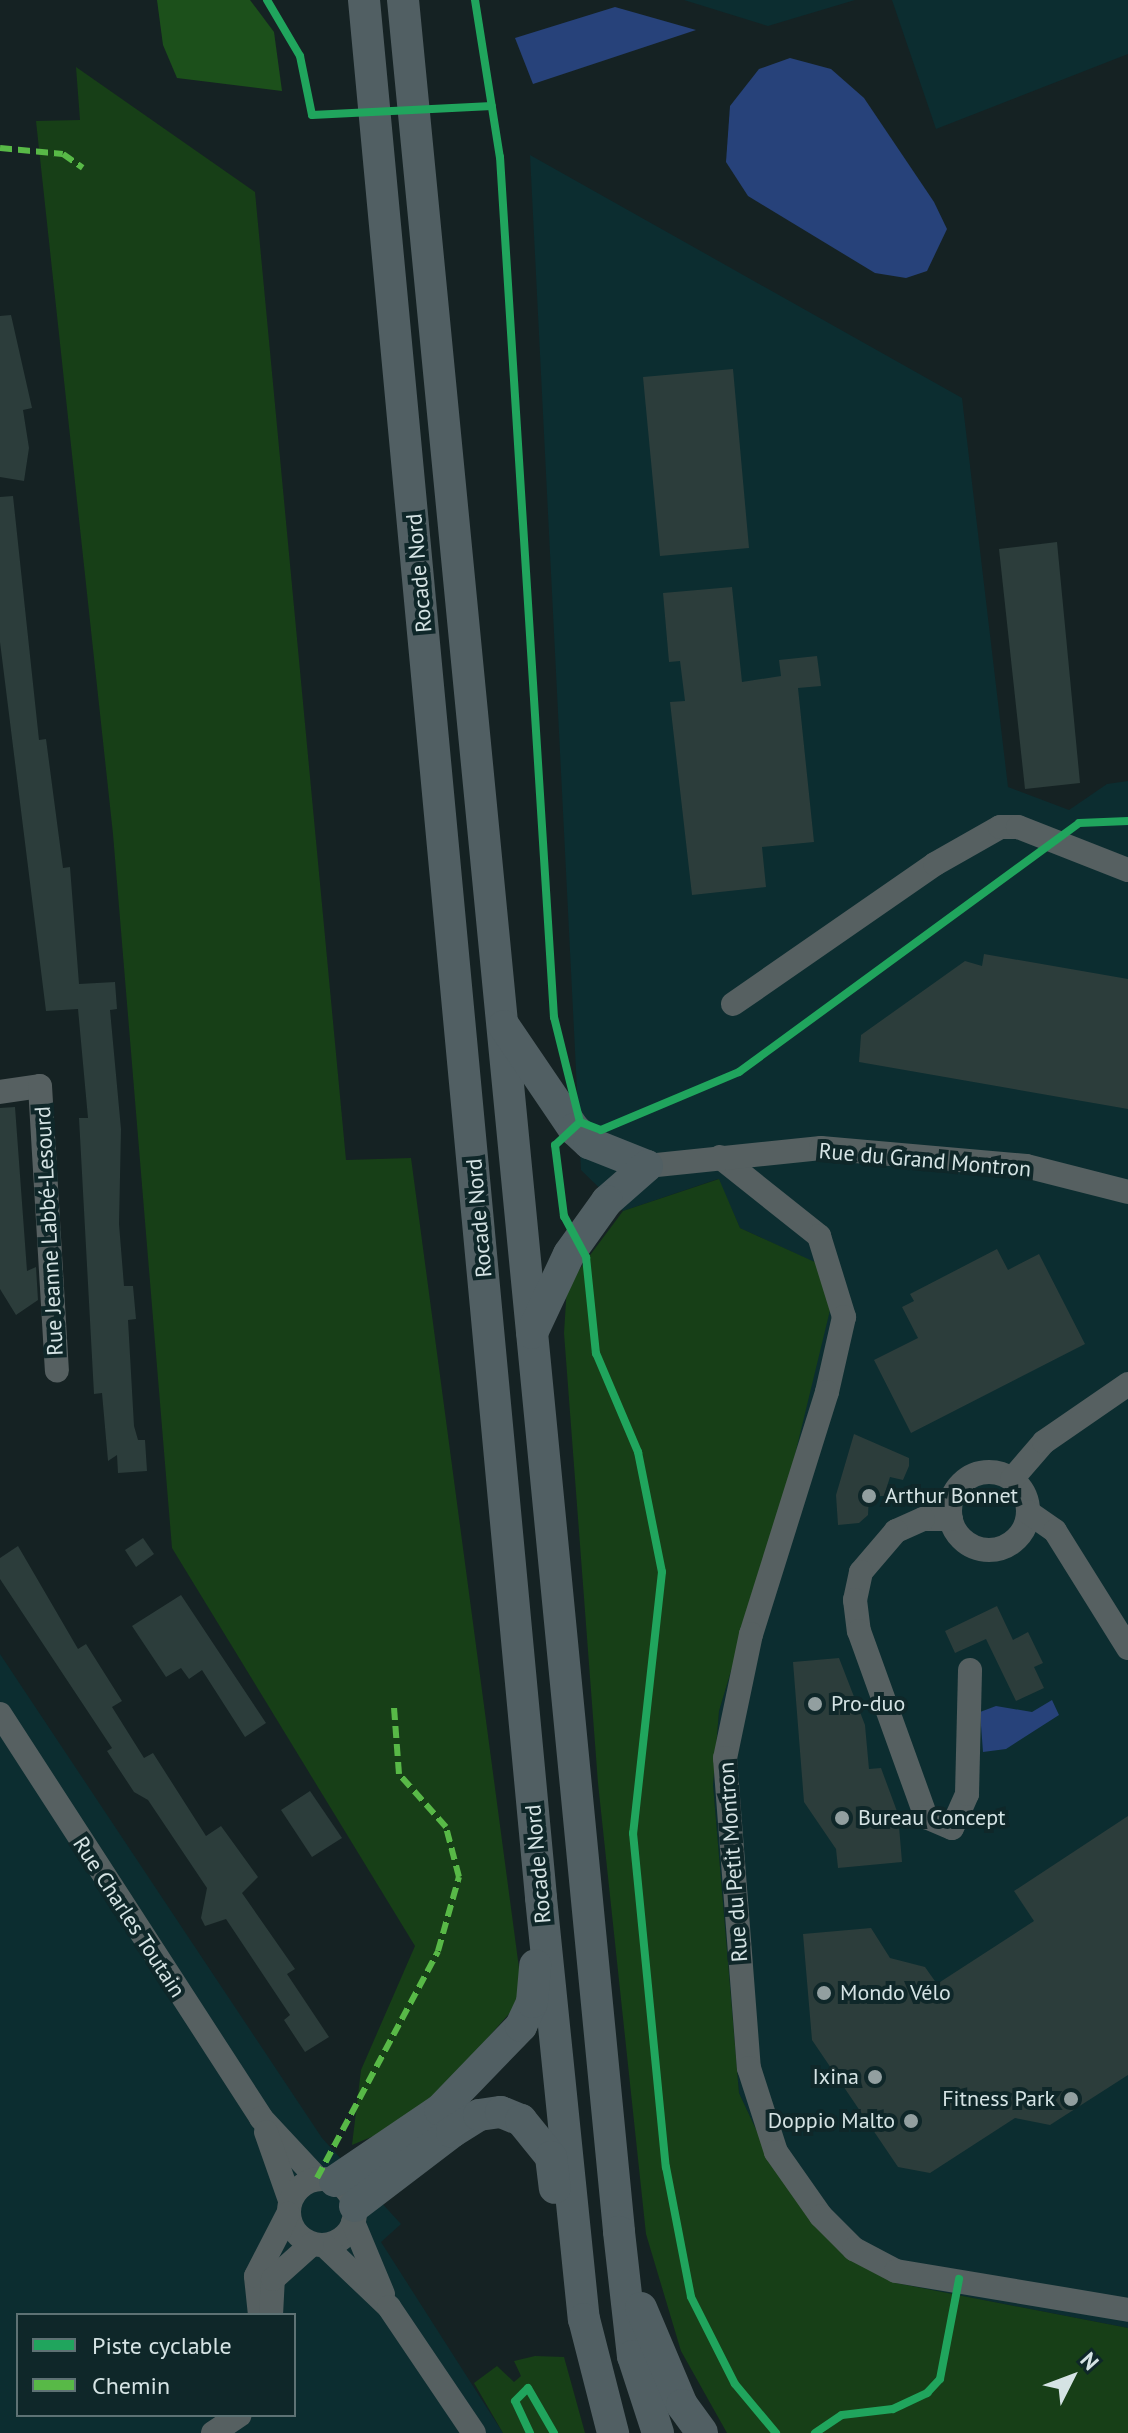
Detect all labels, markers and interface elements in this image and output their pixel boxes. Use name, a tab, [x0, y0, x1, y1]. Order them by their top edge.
street label: Rocade Nord	[401, 512, 437, 634]
street label: Rue Jeanne Labbé-Lesourd	[29, 1106, 69, 1356]
street label: Rue du Grand Montron	[818, 1138, 1032, 1182]
street label: Rocade Nord	[461, 1157, 497, 1279]
place label: Arthur Bonnet	[885, 1483, 1018, 1509]
marker: Arthur Bonnet	[860, 1487, 878, 1505]
place label: Pro-duo	[831, 1691, 905, 1717]
marker: Pro-duo	[806, 1695, 824, 1713]
street label: Rue du Petit Montron	[713, 1761, 753, 1963]
street label: Rocade Nord	[520, 1803, 556, 1925]
place label: Bureau Concept	[858, 1805, 1006, 1831]
marker: Bureau Concept	[833, 1809, 851, 1827]
street label: Rue Charles Toutain	[67, 1831, 191, 2003]
place label: Mondo Vélo	[840, 1980, 951, 2006]
marker: Mondo Vélo	[815, 1984, 833, 2002]
place label: Ixina	[812, 2064, 859, 2090]
marker: Ixina	[866, 2068, 884, 2086]
place label: Fitness Park	[942, 2086, 1055, 2112]
marker: Fitness Park	[1062, 2090, 1080, 2108]
place label: Doppio Malto	[768, 2108, 895, 2134]
marker: Doppio Malto	[902, 2112, 920, 2130]
legend	[16, 2313, 296, 2417]
text: Piste cyclable	[92, 2330, 232, 2361]
north arrow	[1032, 2337, 1112, 2417]
text: N	[1075, 2346, 1105, 2376]
text: Chemin	[92, 2370, 170, 2401]

